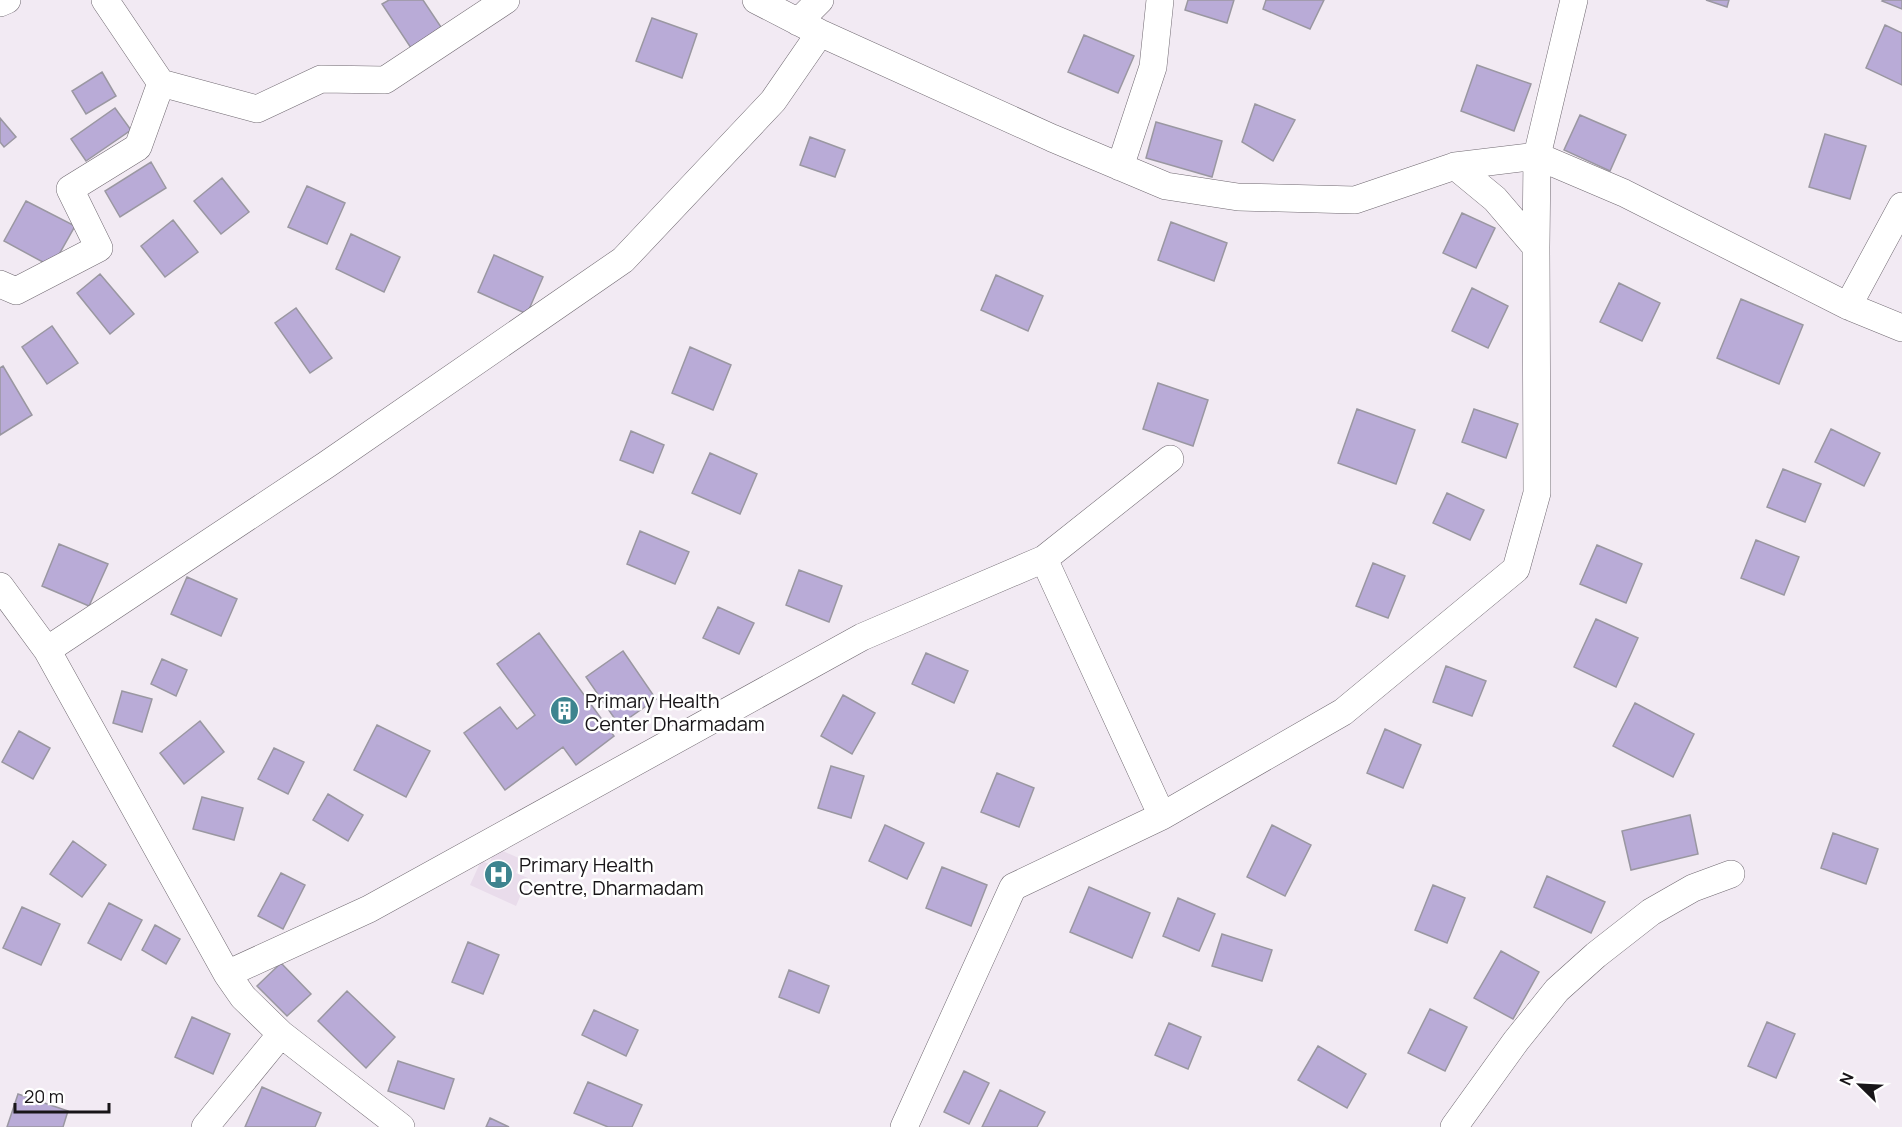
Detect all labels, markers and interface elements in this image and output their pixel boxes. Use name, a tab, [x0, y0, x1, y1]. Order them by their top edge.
place label: Primary Health Center Dharmadam	[585, 687, 765, 737]
building icon: Primary Health Center Dharmadam	[548, 695, 580, 727]
place label: Primary Health Centre, Dharmadam	[519, 851, 704, 901]
hospital icon: Primary Health Centre, Dharmadam	[482, 859, 514, 891]
north arrow	[1830, 1055, 1890, 1115]
text: N	[1834, 1069, 1859, 1089]
scale bar	[15, 1076, 110, 1114]
text: 20 m	[24, 1084, 64, 1108]

